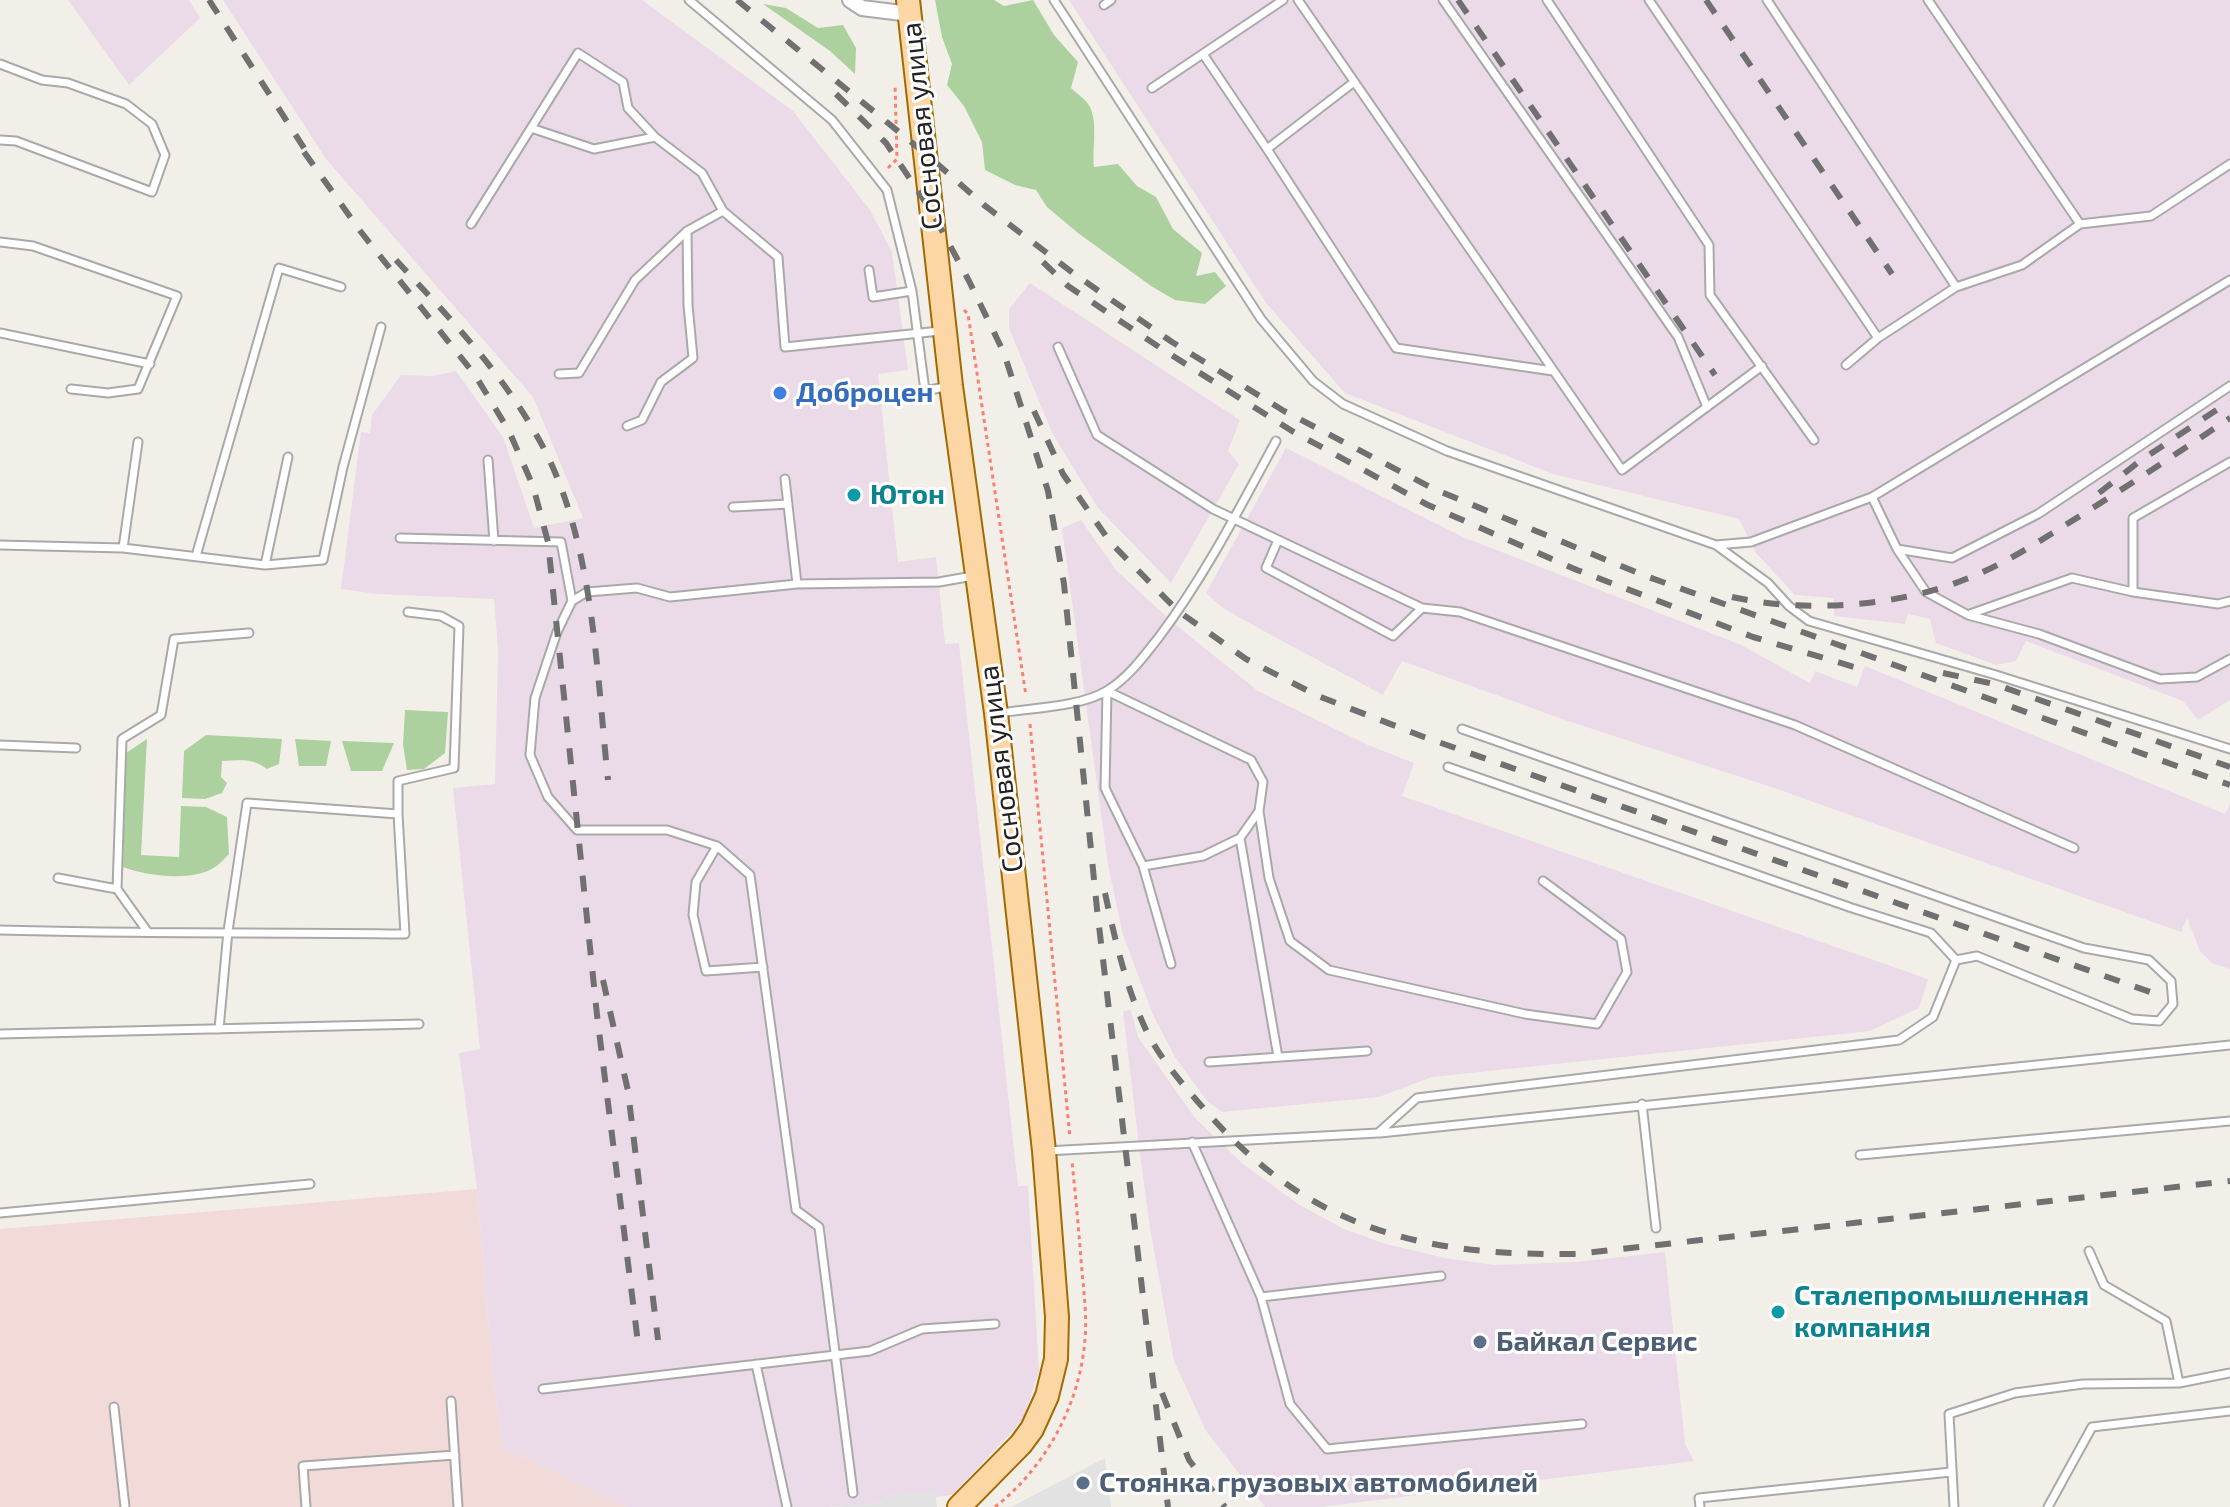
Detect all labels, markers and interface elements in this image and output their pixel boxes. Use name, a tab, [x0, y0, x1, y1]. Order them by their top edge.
street label: Сосновая улица	[894, 21, 950, 231]
place label: Доброцен	[796, 376, 934, 410]
marker: Доброцен	[771, 384, 789, 402]
place label: Ютон	[870, 478, 945, 512]
marker: Ютон	[845, 486, 863, 504]
street label: Сосновая улица	[972, 664, 1030, 874]
place label: Сталепромышленная компания	[1794, 1279, 2089, 1345]
marker: Сталепромышленная компания	[1769, 1303, 1787, 1321]
place label: Байкал Сервис	[1496, 1325, 1698, 1359]
marker: Байкал Сервис	[1471, 1333, 1489, 1351]
place label: Стоянка грузовых автомобилей	[1099, 1466, 1538, 1500]
marker: Стоянка грузовых автомобилей	[1074, 1474, 1092, 1492]

